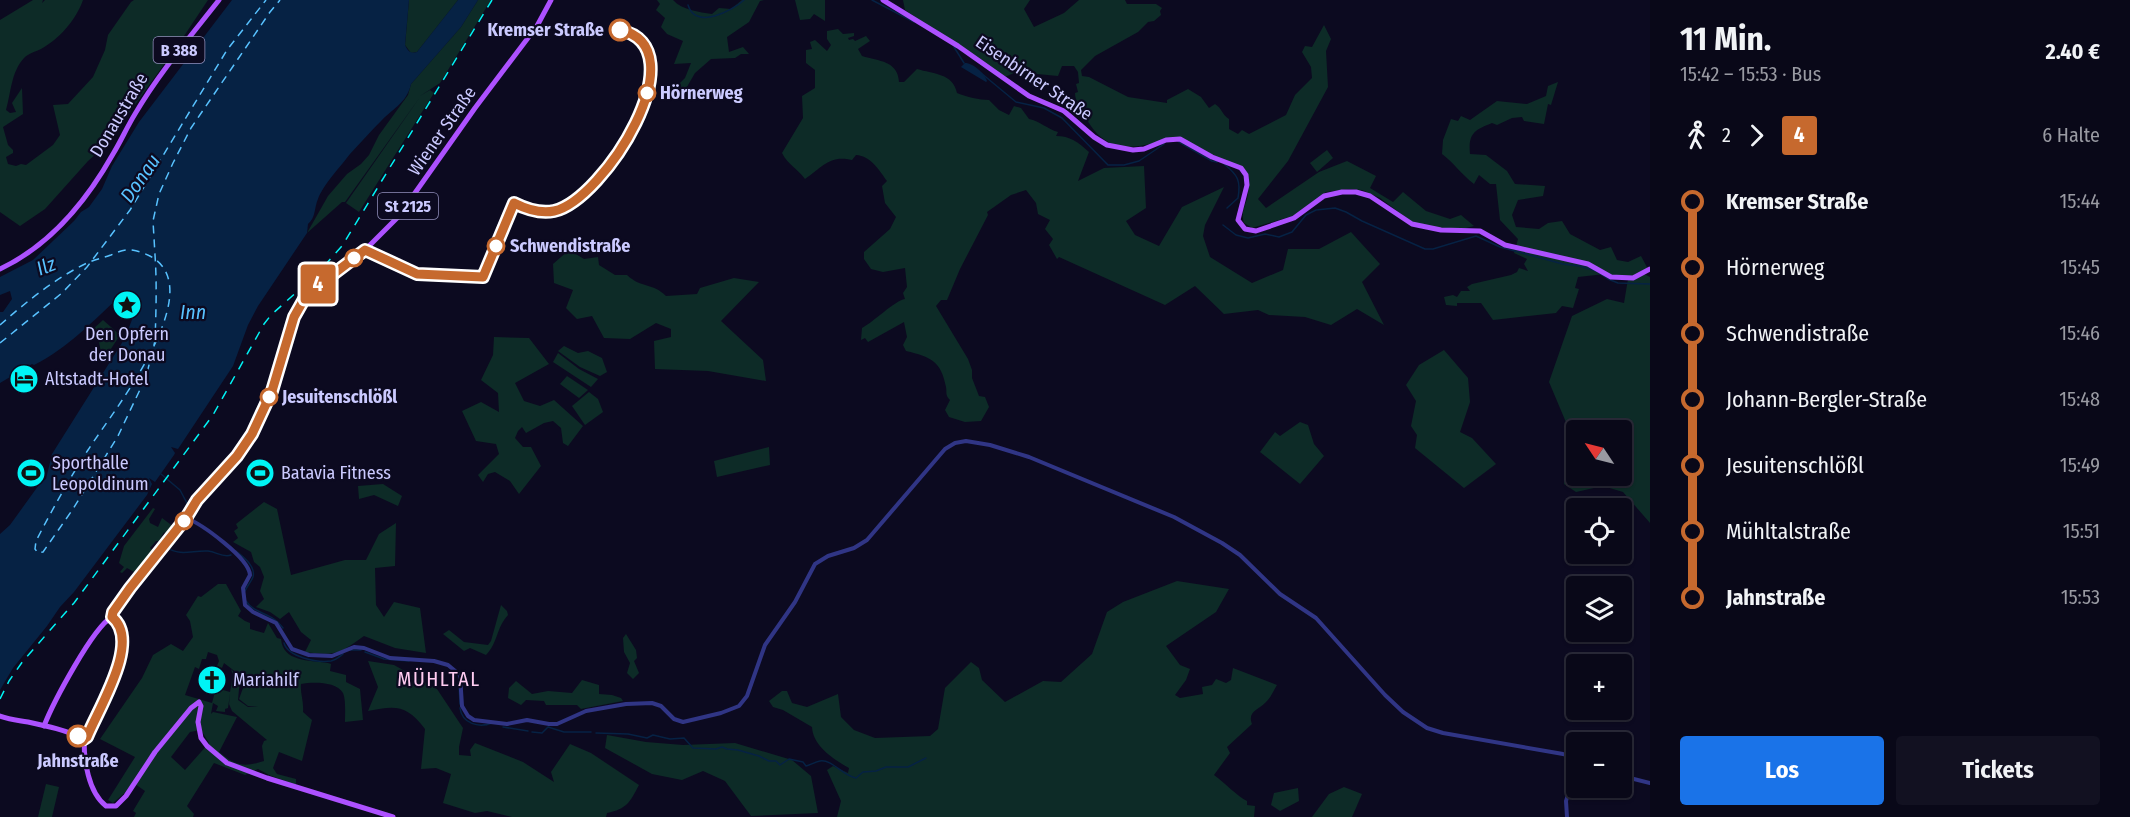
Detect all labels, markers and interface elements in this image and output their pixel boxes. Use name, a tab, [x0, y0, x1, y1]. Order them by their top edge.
place label: Kremser Straße	[488, 19, 604, 41]
marker: Kremser Straße	[609, 19, 631, 41]
text: 11 Min.	[1680, 19, 1771, 59]
street label: Eisenbirner Straße	[971, 31, 1097, 125]
road number: B 388	[154, 37, 204, 63]
text: 2.40 €	[2046, 38, 2100, 65]
text: 15:42 – 15:53 · Bus	[1680, 62, 1821, 86]
street label: Donaustraße	[85, 69, 153, 161]
street label: Wiener Straße	[403, 82, 481, 180]
place label: Hörnerweg	[660, 82, 743, 104]
marker: Hörnerweg	[638, 84, 656, 102]
icon: walk	[1680, 119, 1713, 152]
icon: forward	[1740, 119, 1773, 152]
text: 4	[1794, 122, 1805, 148]
text: 2	[1722, 123, 1731, 147]
text: 6 Halte	[2042, 123, 2100, 147]
water label: Donau	[115, 149, 165, 207]
text: Kremser Straße	[1726, 188, 1868, 215]
text: 15:44	[2060, 189, 2100, 213]
road number: St 2125	[378, 193, 438, 219]
place label: Schwendistraße	[510, 235, 630, 257]
marker: Schwendistraße	[487, 237, 505, 255]
unlabelled marker	[345, 249, 363, 267]
water label: Ilz	[33, 251, 59, 281]
text: Hörnerweg	[1726, 254, 1824, 281]
text: 15:45	[2060, 255, 2100, 279]
line badge: 4	[298, 264, 338, 304]
text: 4	[313, 271, 323, 297]
place icon: Den Opfern der Donau	[111, 289, 143, 321]
water label: Inn	[180, 300, 206, 324]
text: Schwendistraße	[1726, 320, 1869, 347]
text: 15:46	[2059, 321, 2100, 345]
place label: Den Opfern der Donau	[85, 323, 169, 366]
hotel icon: Altstadt-Hotel	[8, 363, 40, 395]
place label: Altstadt-Hotel	[45, 368, 149, 390]
place label: Jesuitenschlößl	[281, 386, 397, 408]
text: Johann-Bergler-Straße	[1726, 386, 1927, 413]
text: 15:48	[2059, 387, 2100, 411]
marker: Jesuitenschlößl	[260, 388, 278, 406]
north arrow	[1566, 420, 1632, 486]
map controls	[1566, 420, 1632, 798]
place label: Sporthalle Leopoldinum	[52, 452, 149, 495]
text: Jesuitenschlößl	[1726, 452, 1864, 479]
text: 15:49	[2060, 453, 2100, 477]
sports icon: Sporthalle Leopoldinum	[15, 457, 47, 489]
sports icon: Batavia Fitness	[244, 457, 276, 489]
place label: Batavia Fitness	[281, 462, 391, 484]
button: locate	[1566, 498, 1632, 564]
unlabelled marker	[175, 512, 193, 530]
text: Mühltalstraße	[1726, 518, 1851, 545]
text: 15:51	[2063, 519, 2100, 543]
button: layers	[1566, 576, 1632, 642]
text: Jahnstraße	[1726, 584, 1825, 611]
text: 15:53	[2061, 585, 2100, 609]
button: +	[1566, 654, 1632, 720]
church icon: Mariahilf	[196, 664, 228, 696]
district label: MÜHLTAL	[397, 667, 481, 691]
place label: Mariahilf	[233, 669, 300, 691]
marker: Jahnstraße	[67, 725, 89, 747]
button: −	[1566, 732, 1632, 798]
button: Los	[1680, 736, 1884, 805]
button: Tickets	[1896, 736, 2100, 805]
place label: Jahnstraße	[36, 750, 119, 772]

